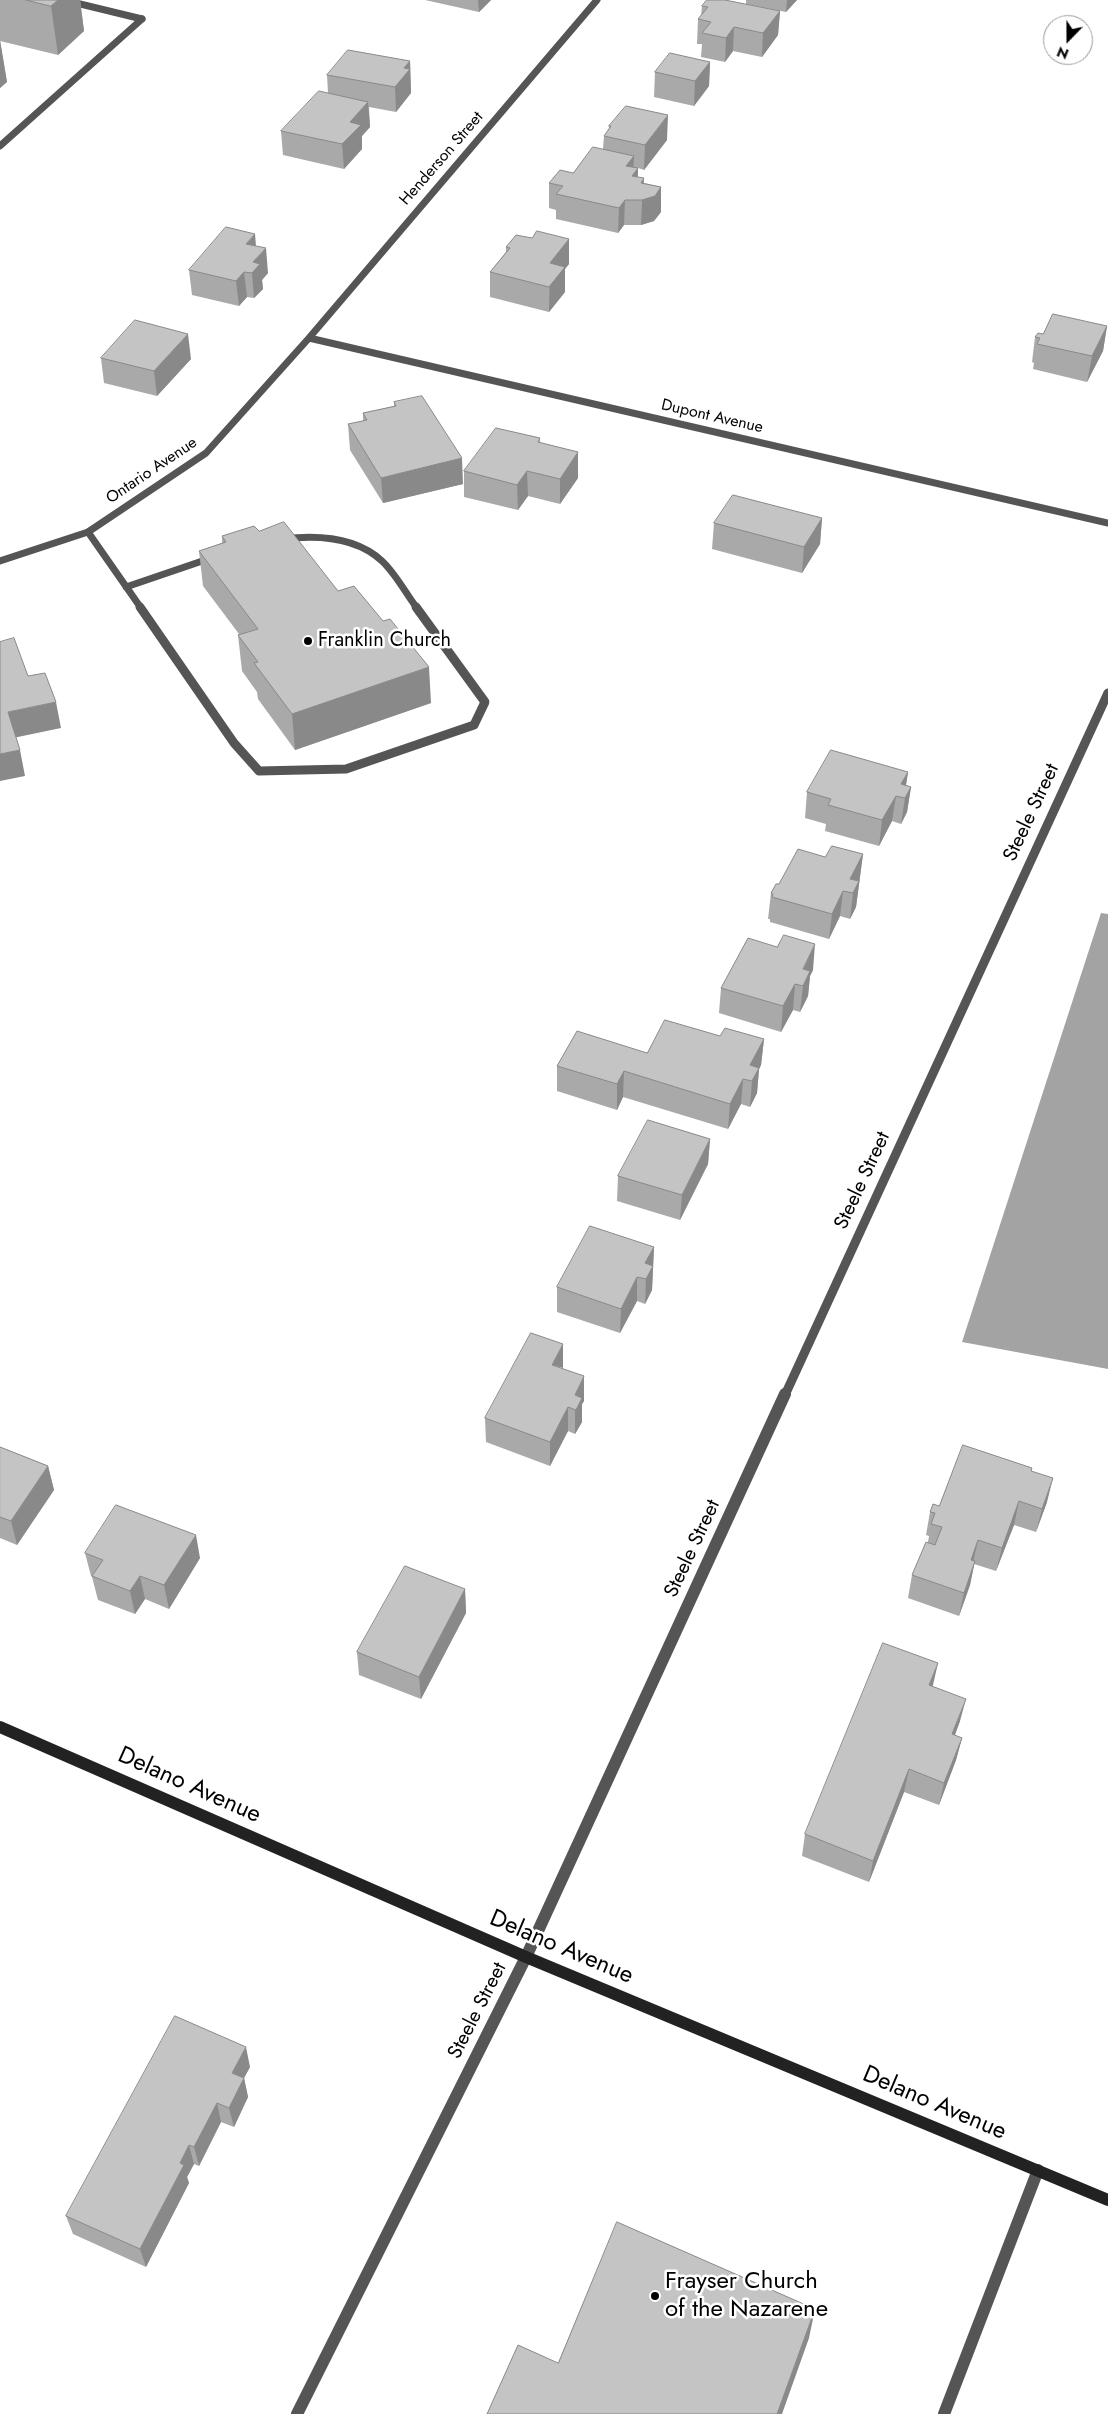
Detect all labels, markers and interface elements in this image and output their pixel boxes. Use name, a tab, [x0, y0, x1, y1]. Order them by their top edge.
north arrow	[1043, 15, 1093, 65]
text: N	[1054, 42, 1072, 64]
street label: Henderson Street	[396, 108, 488, 210]
street label: Dupont Avenue	[659, 396, 765, 438]
street label: Ontario Avenue	[103, 434, 201, 508]
place label: Franklin Church	[318, 629, 451, 653]
marker: Franklin Church	[302, 635, 314, 647]
street label: Steele Street	[999, 760, 1065, 866]
street label: Steele Street	[830, 1128, 896, 1234]
street label: Steele Street	[660, 1496, 726, 1602]
street label: Delano Avenue	[113, 1742, 265, 1830]
street label: Delano Avenue	[485, 1905, 637, 1991]
street label: Steele Street	[443, 1959, 513, 2063]
street label: Delano Avenue	[858, 2061, 1010, 2147]
place label: Frayser Church of the Nazarene	[665, 2268, 828, 2324]
marker: Frayser Church of the Nazarene	[649, 2290, 661, 2302]

